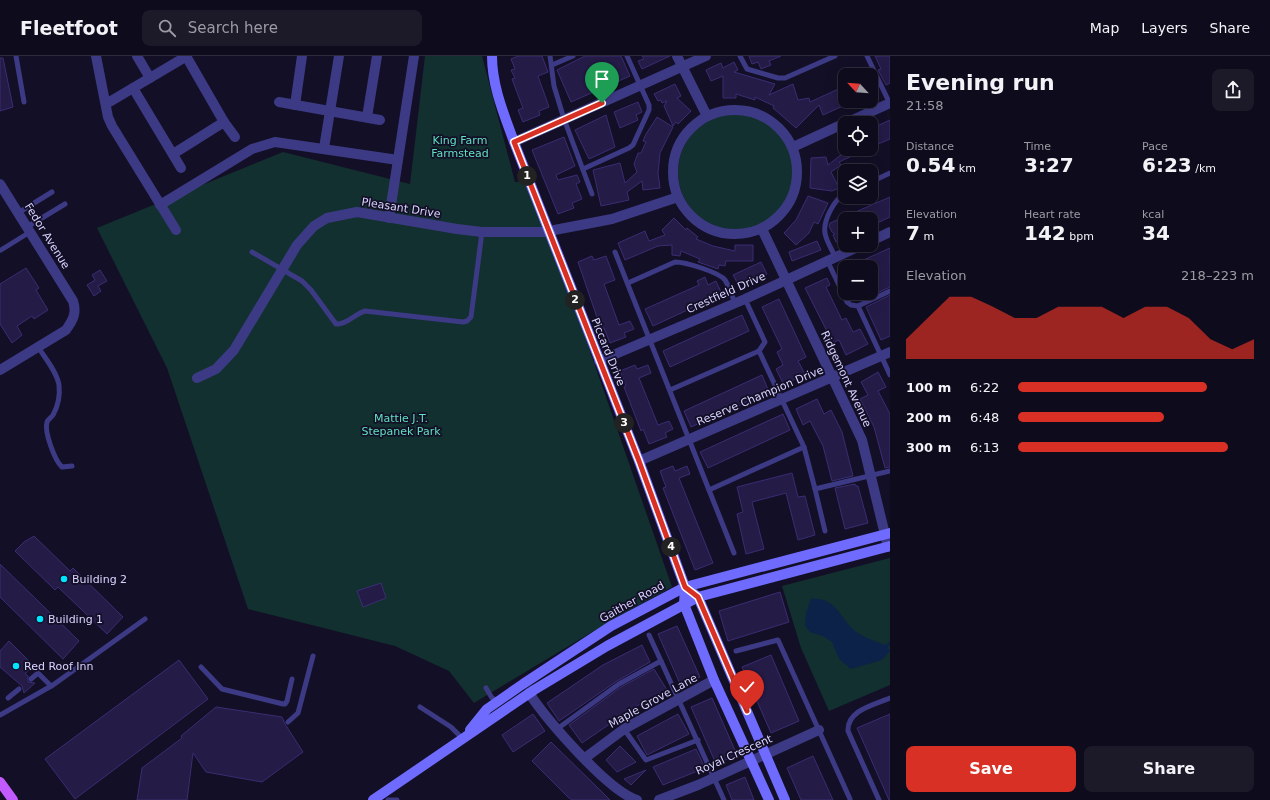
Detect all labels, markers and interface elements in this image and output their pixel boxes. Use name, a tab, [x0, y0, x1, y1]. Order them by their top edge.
search box	[142, 10, 422, 46]
text: Fleetfoot	[20, 17, 118, 39]
icon: search	[156, 17, 178, 39]
text: Search here	[188, 19, 278, 37]
text: Map	[1090, 20, 1119, 36]
text: Layers	[1141, 20, 1188, 36]
text: Share	[1210, 20, 1250, 36]
pin	[585, 62, 619, 103]
icon: arrive	[591, 68, 613, 90]
north arrow	[838, 68, 878, 108]
map controls	[838, 68, 878, 300]
button: share	[1212, 69, 1254, 111]
text: Evening run	[906, 70, 1055, 95]
text: 21:58	[906, 98, 943, 113]
button: locate	[838, 116, 878, 156]
park label: King Farm Farmstead	[431, 134, 489, 160]
text: Distance	[906, 140, 954, 153]
text: Time	[1024, 140, 1051, 153]
text: Pace	[1142, 140, 1168, 153]
text: 0.54	[906, 153, 955, 177]
text: 3:27	[1024, 153, 1074, 177]
text: 6:23	[1142, 153, 1192, 177]
text: km	[955, 162, 976, 175]
text: /km	[1192, 162, 1216, 175]
button: layers	[838, 164, 878, 204]
pin: 1	[517, 166, 537, 186]
text: 1	[523, 169, 531, 182]
street label: Pleasant Drive	[361, 195, 442, 221]
street label: Fedor Avenue	[22, 201, 73, 271]
text: Elevation	[906, 208, 957, 221]
text: Heart rate	[1024, 208, 1080, 221]
text: kcal	[1142, 208, 1164, 221]
button: +	[838, 212, 878, 252]
text: 7	[906, 221, 920, 245]
text: 142	[1024, 221, 1066, 245]
text: 34	[1142, 221, 1170, 245]
text: m	[920, 230, 934, 243]
text: bpm	[1066, 230, 1094, 243]
button: −	[838, 260, 878, 300]
text: Elevation	[906, 268, 966, 283]
text: 218–223 m	[1181, 268, 1254, 283]
street label: Crestfield Drive	[684, 270, 768, 316]
pin: 2	[565, 290, 585, 310]
text: 2	[571, 293, 579, 306]
street label: Piccard Drive	[588, 316, 628, 388]
street label: Ridgemont Avenue	[818, 329, 874, 429]
street label: Reserve Champion Drive	[695, 363, 826, 429]
text: 100 m	[906, 380, 951, 395]
text: 6:22	[970, 380, 999, 395]
text: 200 m	[906, 410, 951, 425]
text: 6:48	[970, 410, 999, 425]
park label: Mattie J.T. Stepanek Park	[361, 412, 441, 438]
pin: 3	[614, 413, 634, 433]
text: 3	[620, 416, 628, 429]
text: 300 m	[906, 440, 951, 455]
text: 6:13	[970, 440, 999, 455]
pin: 4	[661, 537, 681, 557]
text: 4	[667, 540, 675, 553]
place label: Building 2	[72, 573, 127, 586]
marker: Building 2	[59, 574, 69, 584]
street label: Gaither Road	[597, 579, 667, 625]
place label: Building 1	[48, 613, 103, 626]
marker: Building 1	[35, 614, 45, 624]
place label: Red Roof Inn	[24, 660, 94, 673]
marker: Red Roof Inn	[11, 661, 21, 671]
pin	[730, 670, 764, 711]
street label: Maple Grove Lane	[606, 671, 700, 731]
icon: check	[736, 676, 758, 698]
street label: Royal Crescent	[694, 732, 775, 778]
button: Save	[906, 746, 1076, 792]
button: Share	[1084, 746, 1254, 792]

